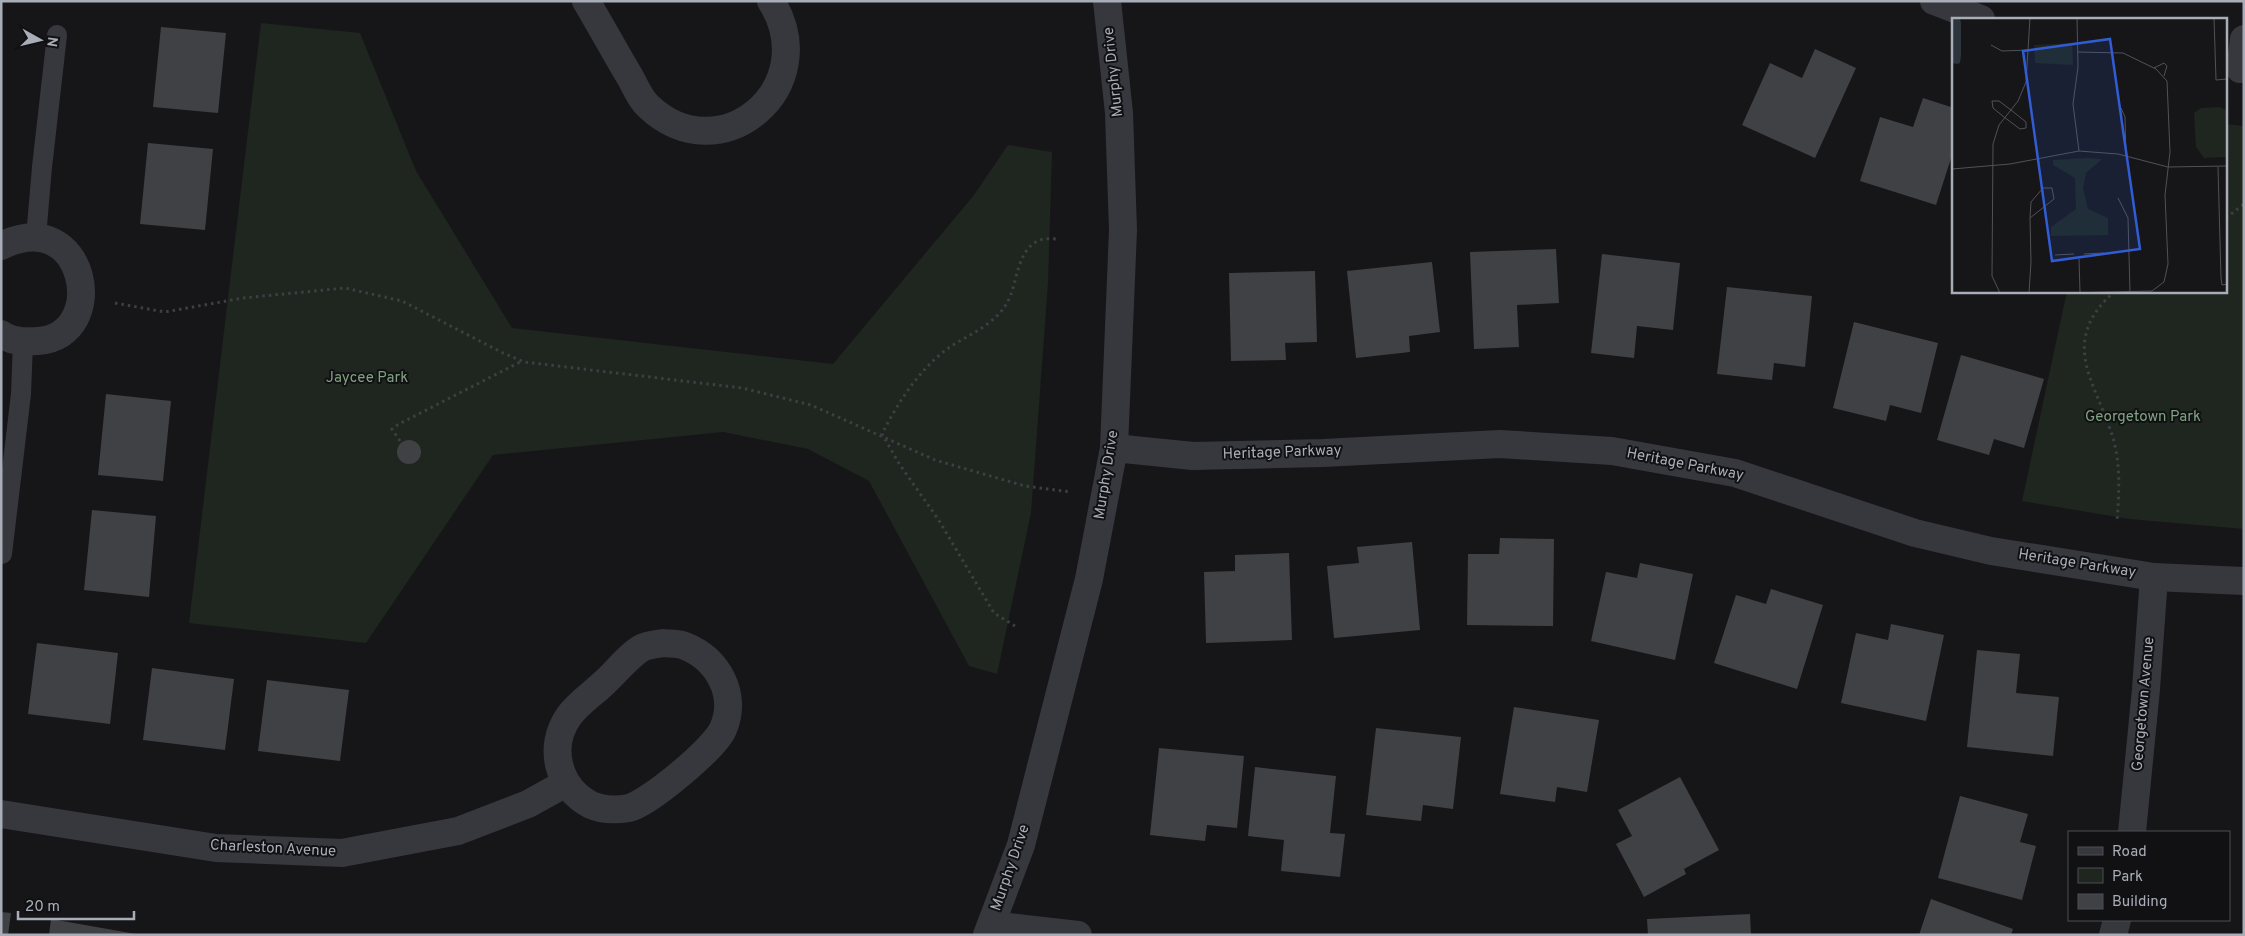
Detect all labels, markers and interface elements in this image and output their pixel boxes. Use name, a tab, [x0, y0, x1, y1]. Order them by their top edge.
north arrow	[15, 15, 65, 65]
inset map	[1952, 18, 2228, 292]
street label: Murphy Drive	[1100, 26, 1128, 118]
text: N	[42, 35, 61, 48]
park label: Jaycee Park	[326, 369, 408, 388]
park label: Georgetown Park	[2085, 408, 2201, 427]
street label: Murphy Drive	[1091, 429, 1123, 521]
street label: Heritage Parkway	[1222, 441, 1342, 465]
street label: Heritage Parkway	[1625, 444, 1745, 486]
street label: Heritage Parkway	[2017, 545, 2137, 583]
street label: Georgetown Avenue	[2129, 636, 2159, 772]
street label: Murphy Drive	[987, 822, 1035, 914]
legend	[2068, 831, 2230, 921]
street label: Charleston Avenue	[210, 836, 336, 862]
text: Road	[2112, 843, 2147, 862]
text: Park	[2112, 868, 2143, 887]
scale bar	[18, 888, 134, 920]
text: Building	[2112, 893, 2167, 912]
text: 20 m	[25, 898, 60, 917]

